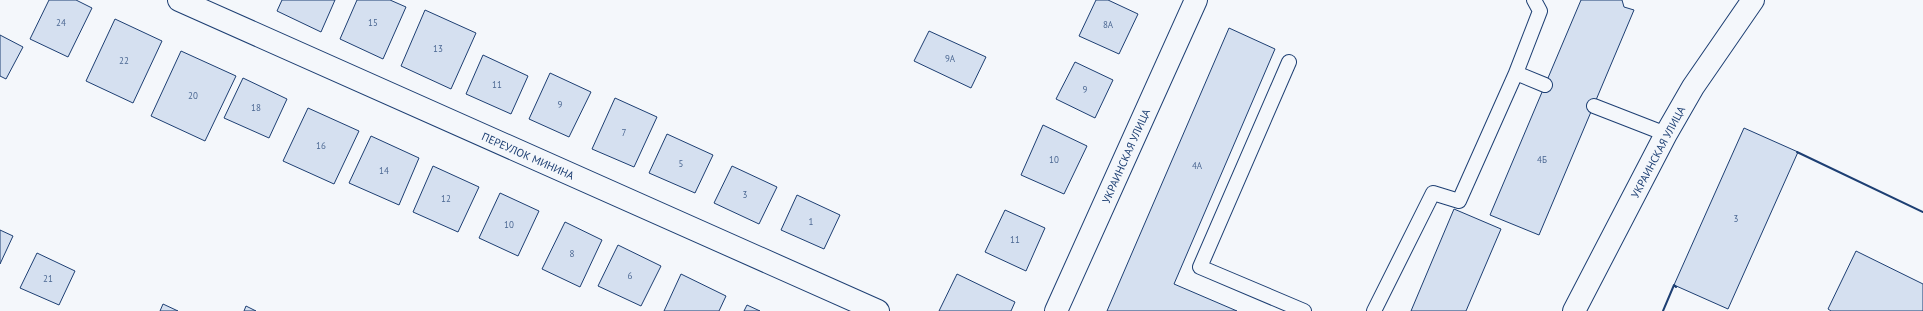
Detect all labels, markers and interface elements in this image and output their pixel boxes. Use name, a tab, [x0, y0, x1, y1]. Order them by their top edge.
house number: 24	[56, 17, 66, 28]
house number: 15	[368, 17, 378, 28]
house number: 8А	[1103, 19, 1114, 30]
house number: 13	[433, 43, 443, 54]
house number: 9А	[945, 53, 956, 64]
house number: 22	[119, 55, 129, 66]
house number: 11	[492, 79, 502, 90]
house number: 9	[1083, 84, 1088, 95]
house number: 20	[188, 90, 198, 101]
house number: 9	[558, 99, 563, 110]
house number: 18	[251, 102, 261, 113]
street label: УКРАИНСКАЯ УЛИЦА	[1628, 103, 1688, 200]
street label: УКРАИНСКАЯ УЛИЦА	[1099, 106, 1153, 205]
house number: 7	[622, 127, 627, 138]
street label: ПЕРЕУЛОК МИНИНА	[480, 129, 577, 183]
house number: 16	[316, 140, 326, 151]
house number: 10	[1049, 154, 1059, 165]
house number: 4Б	[1537, 154, 1547, 165]
house number: 5	[679, 158, 684, 169]
house number: 4А	[1192, 160, 1203, 171]
house number: 14	[379, 165, 389, 176]
house number: 3	[743, 189, 748, 200]
house number: 12	[441, 193, 451, 204]
house number: 3	[1734, 213, 1739, 224]
house number: 1	[809, 216, 814, 227]
house number: 10	[504, 219, 514, 230]
house number: 11	[1010, 234, 1020, 245]
house number: 8	[570, 248, 575, 259]
house number: 6	[628, 270, 633, 281]
house number: 21	[43, 273, 53, 284]

